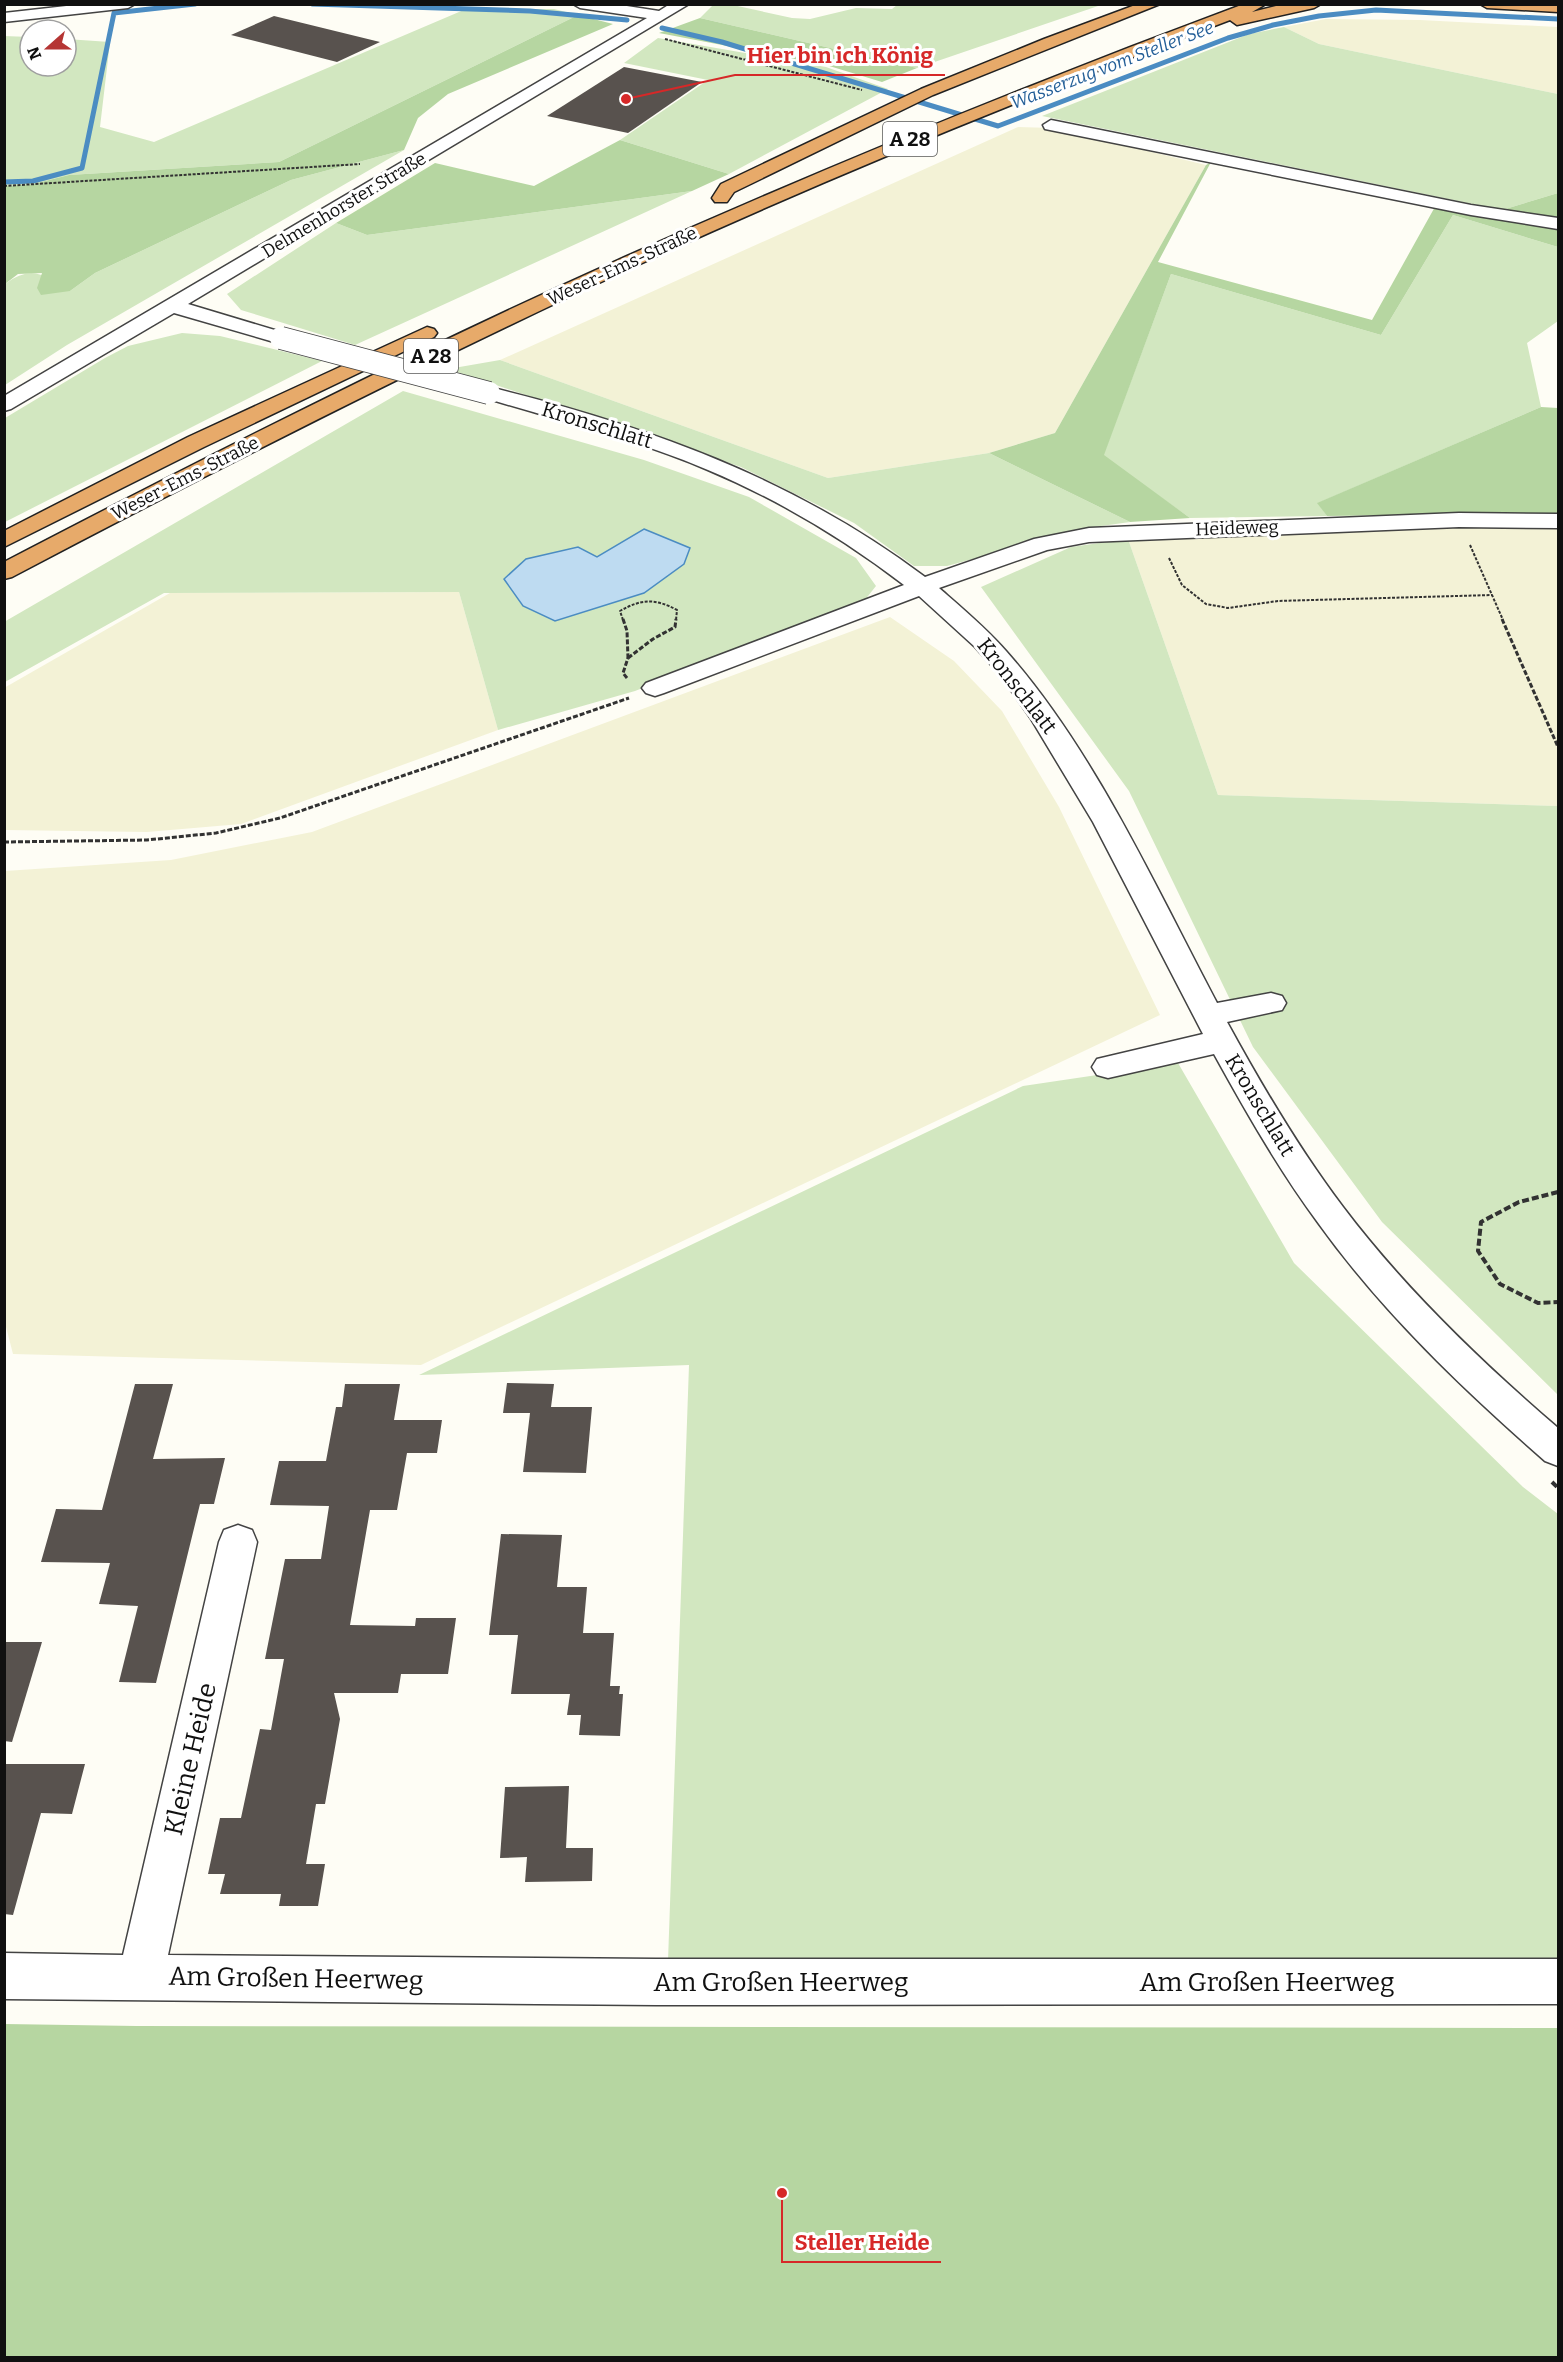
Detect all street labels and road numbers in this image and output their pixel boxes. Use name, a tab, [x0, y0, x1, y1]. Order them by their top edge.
road number: A 28	[883, 122, 937, 156]
street label: Delmenhorster Straße	[258, 147, 430, 263]
street label: Weser-Ems-Straße	[544, 222, 700, 310]
road number: A 28	[404, 339, 458, 373]
street label: Kronschlatt	[538, 396, 656, 454]
street label: Weser-Ems-Straße	[108, 431, 262, 525]
street label: Heideweg	[1195, 516, 1279, 540]
street label: Kronschlatt	[971, 633, 1063, 739]
street label: Kronschlatt	[1219, 1049, 1301, 1161]
street label: Kleine Heide	[158, 1680, 223, 1838]
street label: Am Großen Heerweg	[168, 1961, 424, 1996]
street label: Am Großen Heerweg	[654, 1967, 908, 1998]
street label: Am Großen Heerweg	[1140, 1967, 1394, 1998]

